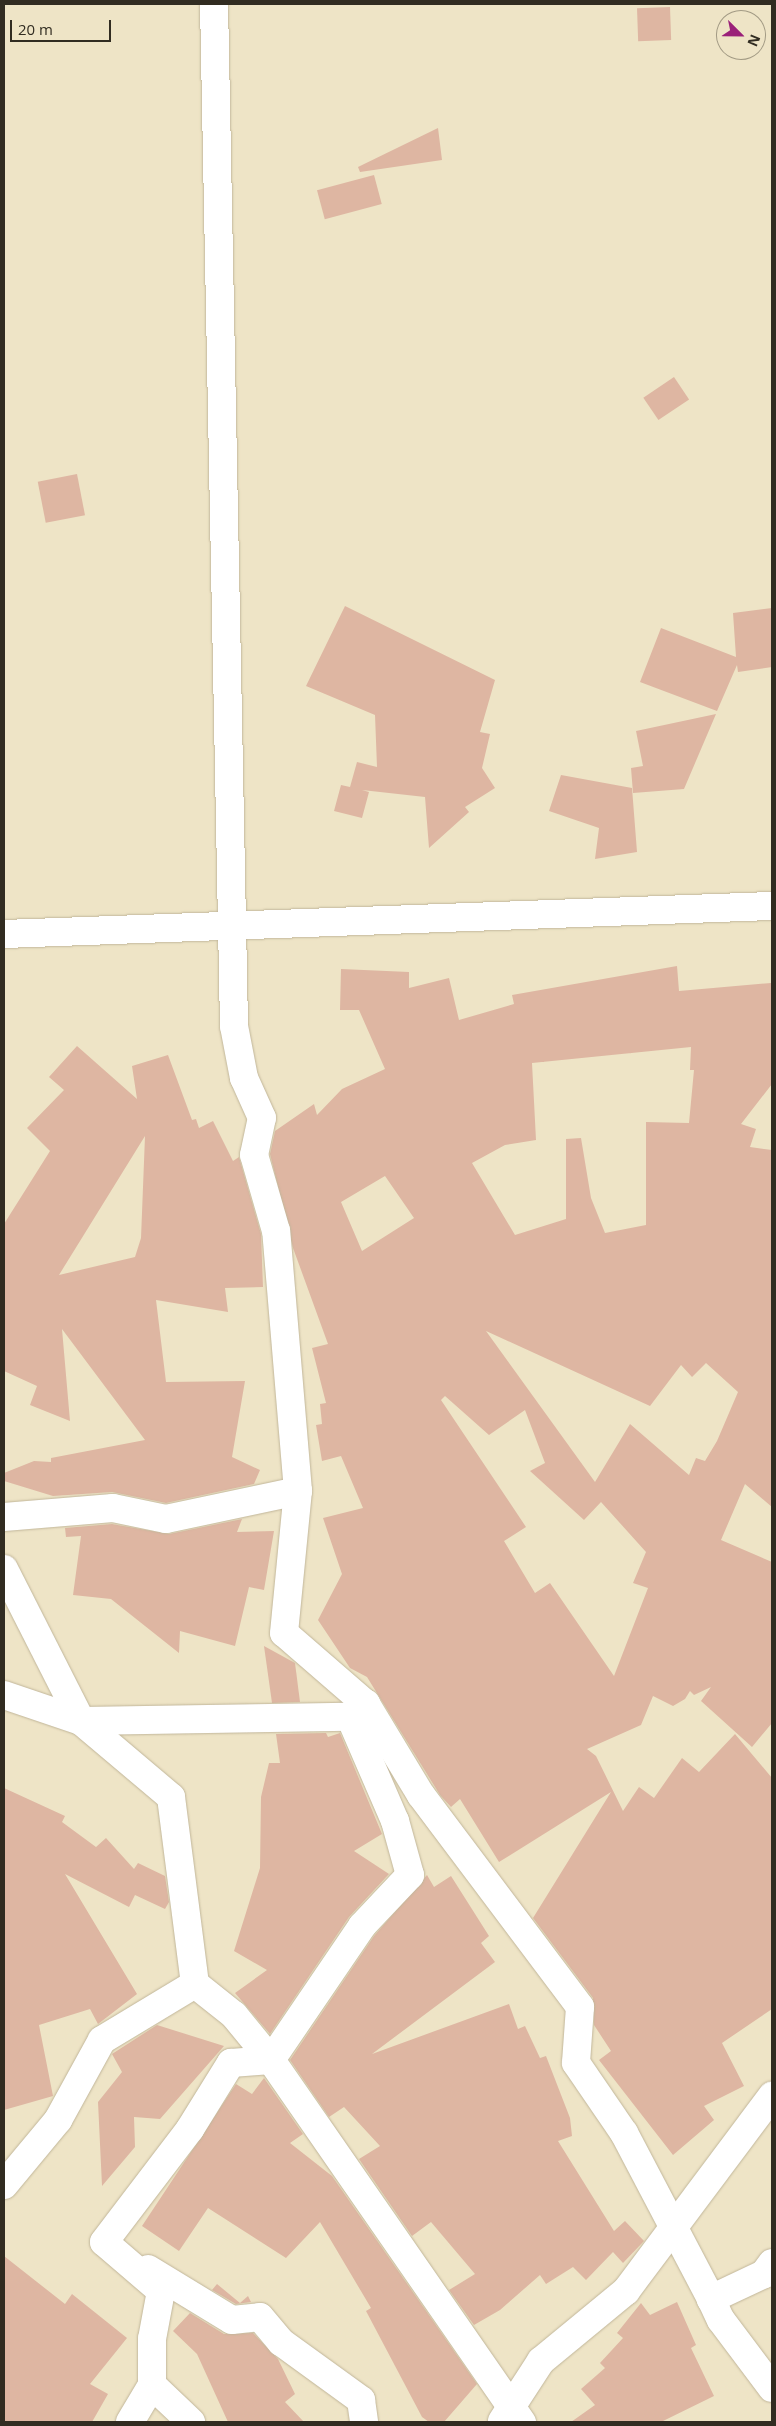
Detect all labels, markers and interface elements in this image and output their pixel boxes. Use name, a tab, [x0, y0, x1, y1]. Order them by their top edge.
scale bar	[12, 10, 114, 42]
north arrow	[716, 10, 766, 60]
text: 20 m	[18, 19, 53, 39]
text: N	[743, 32, 765, 50]

